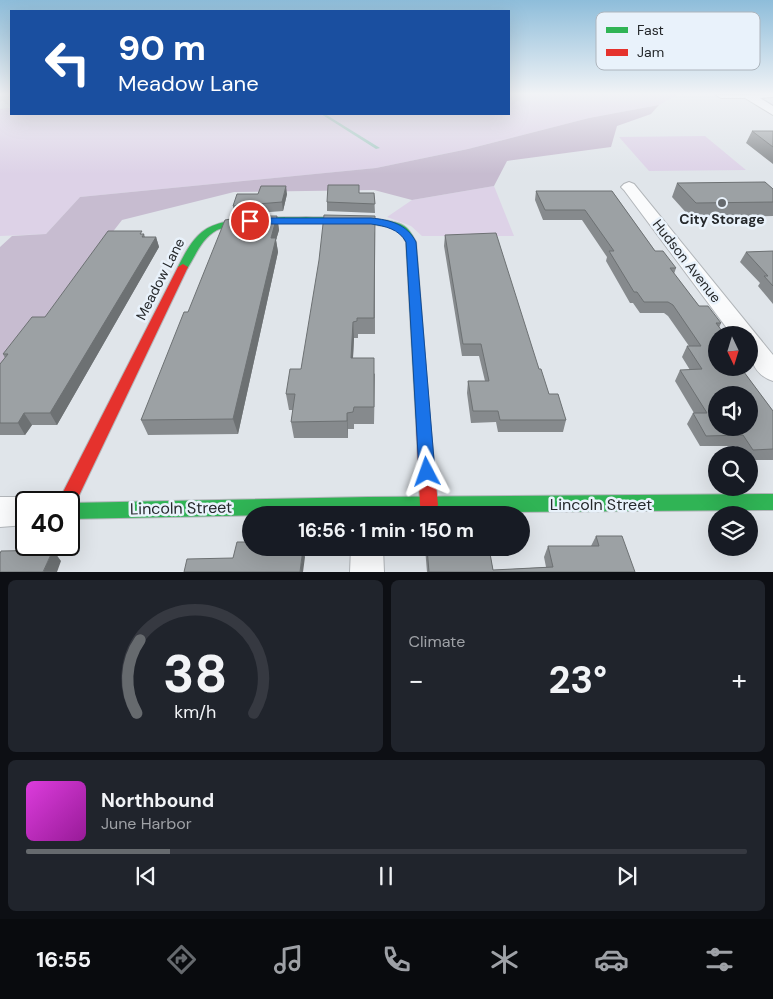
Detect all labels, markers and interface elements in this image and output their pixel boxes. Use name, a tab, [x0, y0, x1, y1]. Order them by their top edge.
legend	[596, 12, 760, 70]
text: Fast	[637, 21, 664, 39]
text: 90 m	[118, 25, 206, 71]
icon: left	[35, 30, 100, 95]
text: Jam	[637, 43, 664, 61]
text: Meadow Lane	[118, 69, 259, 98]
marker: City Storage	[716, 197, 728, 209]
pin	[229, 200, 271, 242]
icon: arrive	[236, 207, 264, 235]
place label: City Storage	[679, 210, 765, 228]
street label: Hudson Avenue	[649, 216, 725, 306]
street label: Meadow Lane	[132, 235, 188, 323]
north arrow	[708, 326, 758, 376]
map controls	[708, 326, 758, 556]
button: sound	[708, 386, 758, 436]
position arrow	[400, 445, 452, 497]
button: search	[708, 446, 758, 496]
speed limit sign: 40	[15, 491, 80, 556]
street label: Lincoln Street	[550, 494, 652, 515]
street label: Lincoln Street	[130, 497, 232, 519]
button: layers	[708, 506, 758, 556]
text: 16:56 · 1 min · 150 m	[298, 518, 474, 543]
text: Climate	[409, 631, 465, 652]
text: 38	[163, 640, 227, 708]
text: 23°	[548, 655, 607, 705]
text: −	[409, 662, 424, 699]
text: +	[732, 662, 747, 699]
text: km/h	[174, 700, 216, 724]
text: Northbound	[101, 788, 214, 813]
text: June Harbor	[101, 813, 192, 834]
icon: previous	[132, 862, 160, 890]
icon: pause	[372, 862, 400, 890]
icon: next	[613, 862, 641, 890]
icon: directions	[164, 942, 199, 977]
icon: music	[271, 942, 306, 977]
icon: phone	[379, 942, 414, 977]
icon: climate	[487, 942, 522, 977]
icon: car	[594, 942, 629, 977]
icon: filters	[702, 942, 737, 977]
text: 16:55	[36, 945, 91, 974]

